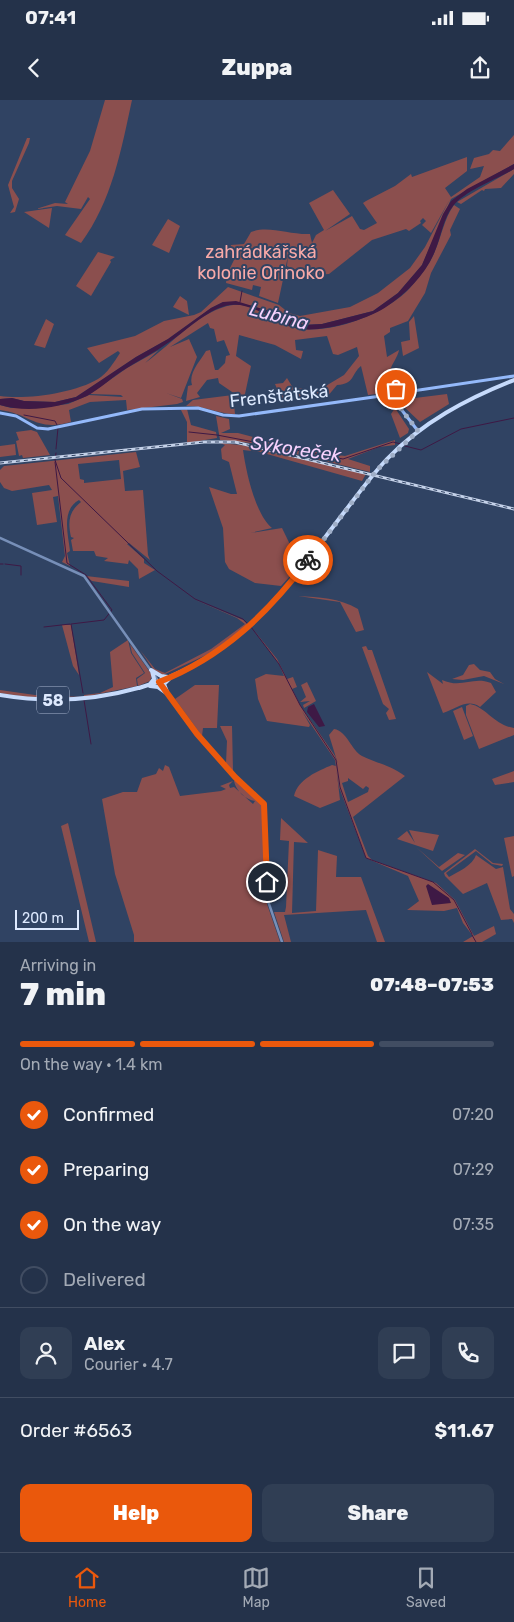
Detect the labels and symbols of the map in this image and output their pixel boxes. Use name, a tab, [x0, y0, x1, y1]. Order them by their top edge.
park label: zahrádkářská kolonie Orinoko	[197, 241, 325, 284]
water label: Lubina	[247, 297, 311, 335]
pin	[375, 368, 417, 410]
street label: Frenštátská	[229, 380, 329, 412]
water label: Sýkoreček	[249, 431, 343, 467]
courier	[283, 535, 333, 585]
road number: 58	[37, 686, 69, 714]
pin	[246, 861, 288, 903]
scale bar	[15, 907, 79, 930]

